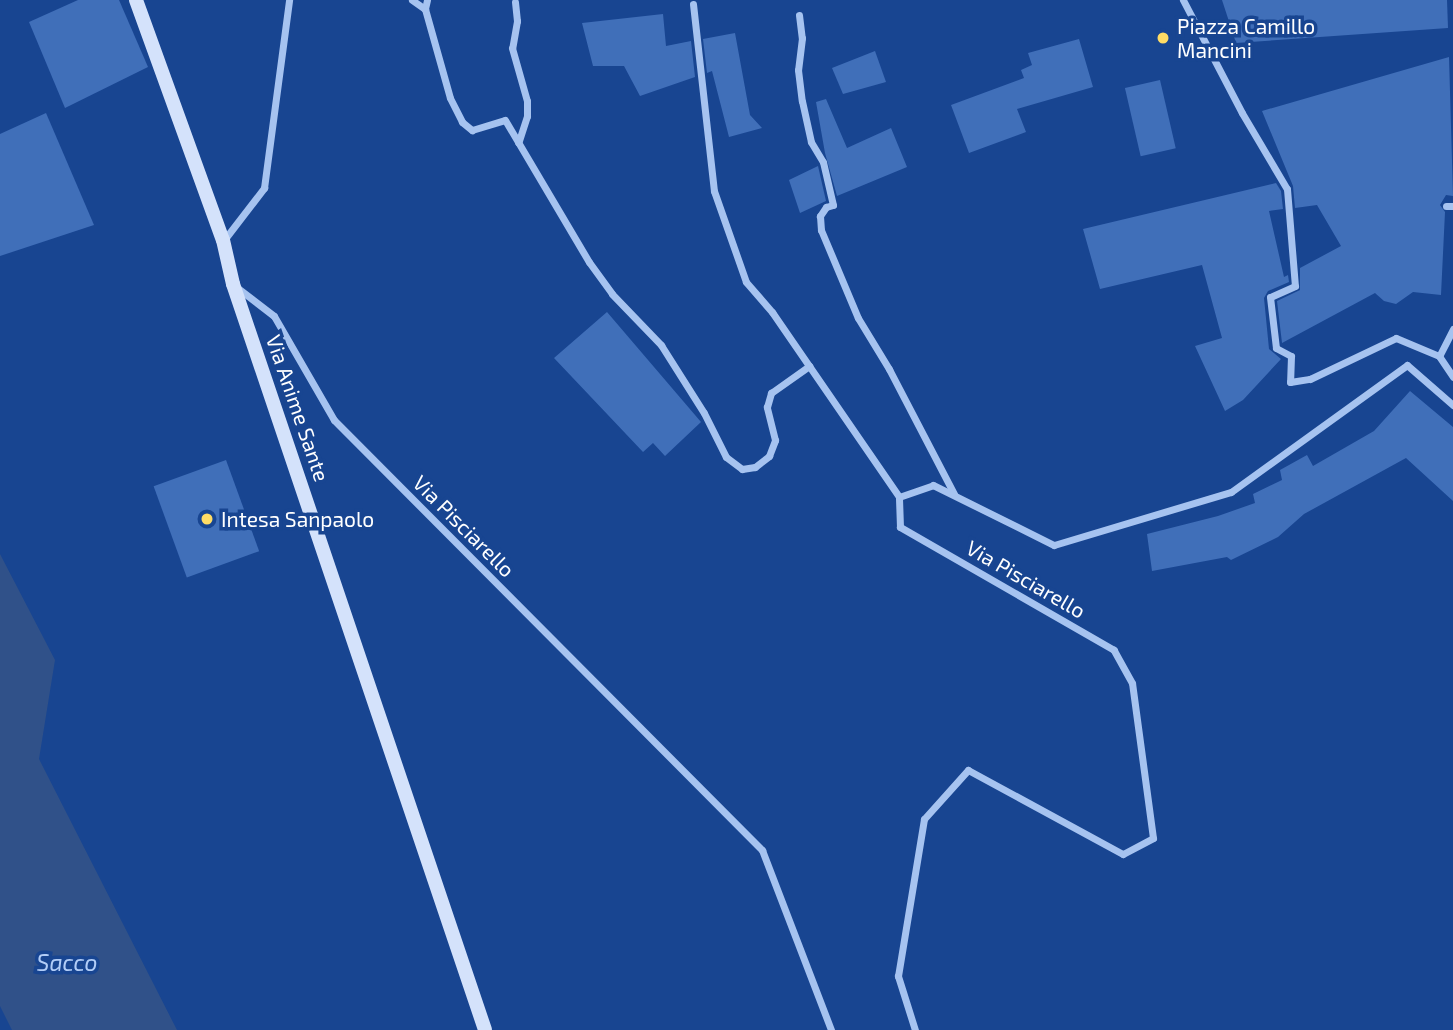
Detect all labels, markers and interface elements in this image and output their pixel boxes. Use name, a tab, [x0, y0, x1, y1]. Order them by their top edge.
place label: Piazza Camillo Mancini	[1177, 13, 1315, 63]
marker: Piazza Camillo Mancini	[1155, 30, 1171, 46]
street label: Via Anime Sante	[261, 331, 335, 485]
street label: Via Pisciarello	[408, 470, 520, 582]
place label: Intesa Sanpaolo	[221, 506, 374, 532]
marker: Intesa Sanpaolo	[199, 511, 215, 527]
street label: Via Pisciarello	[962, 535, 1090, 623]
water label: Sacco	[37, 948, 97, 976]

